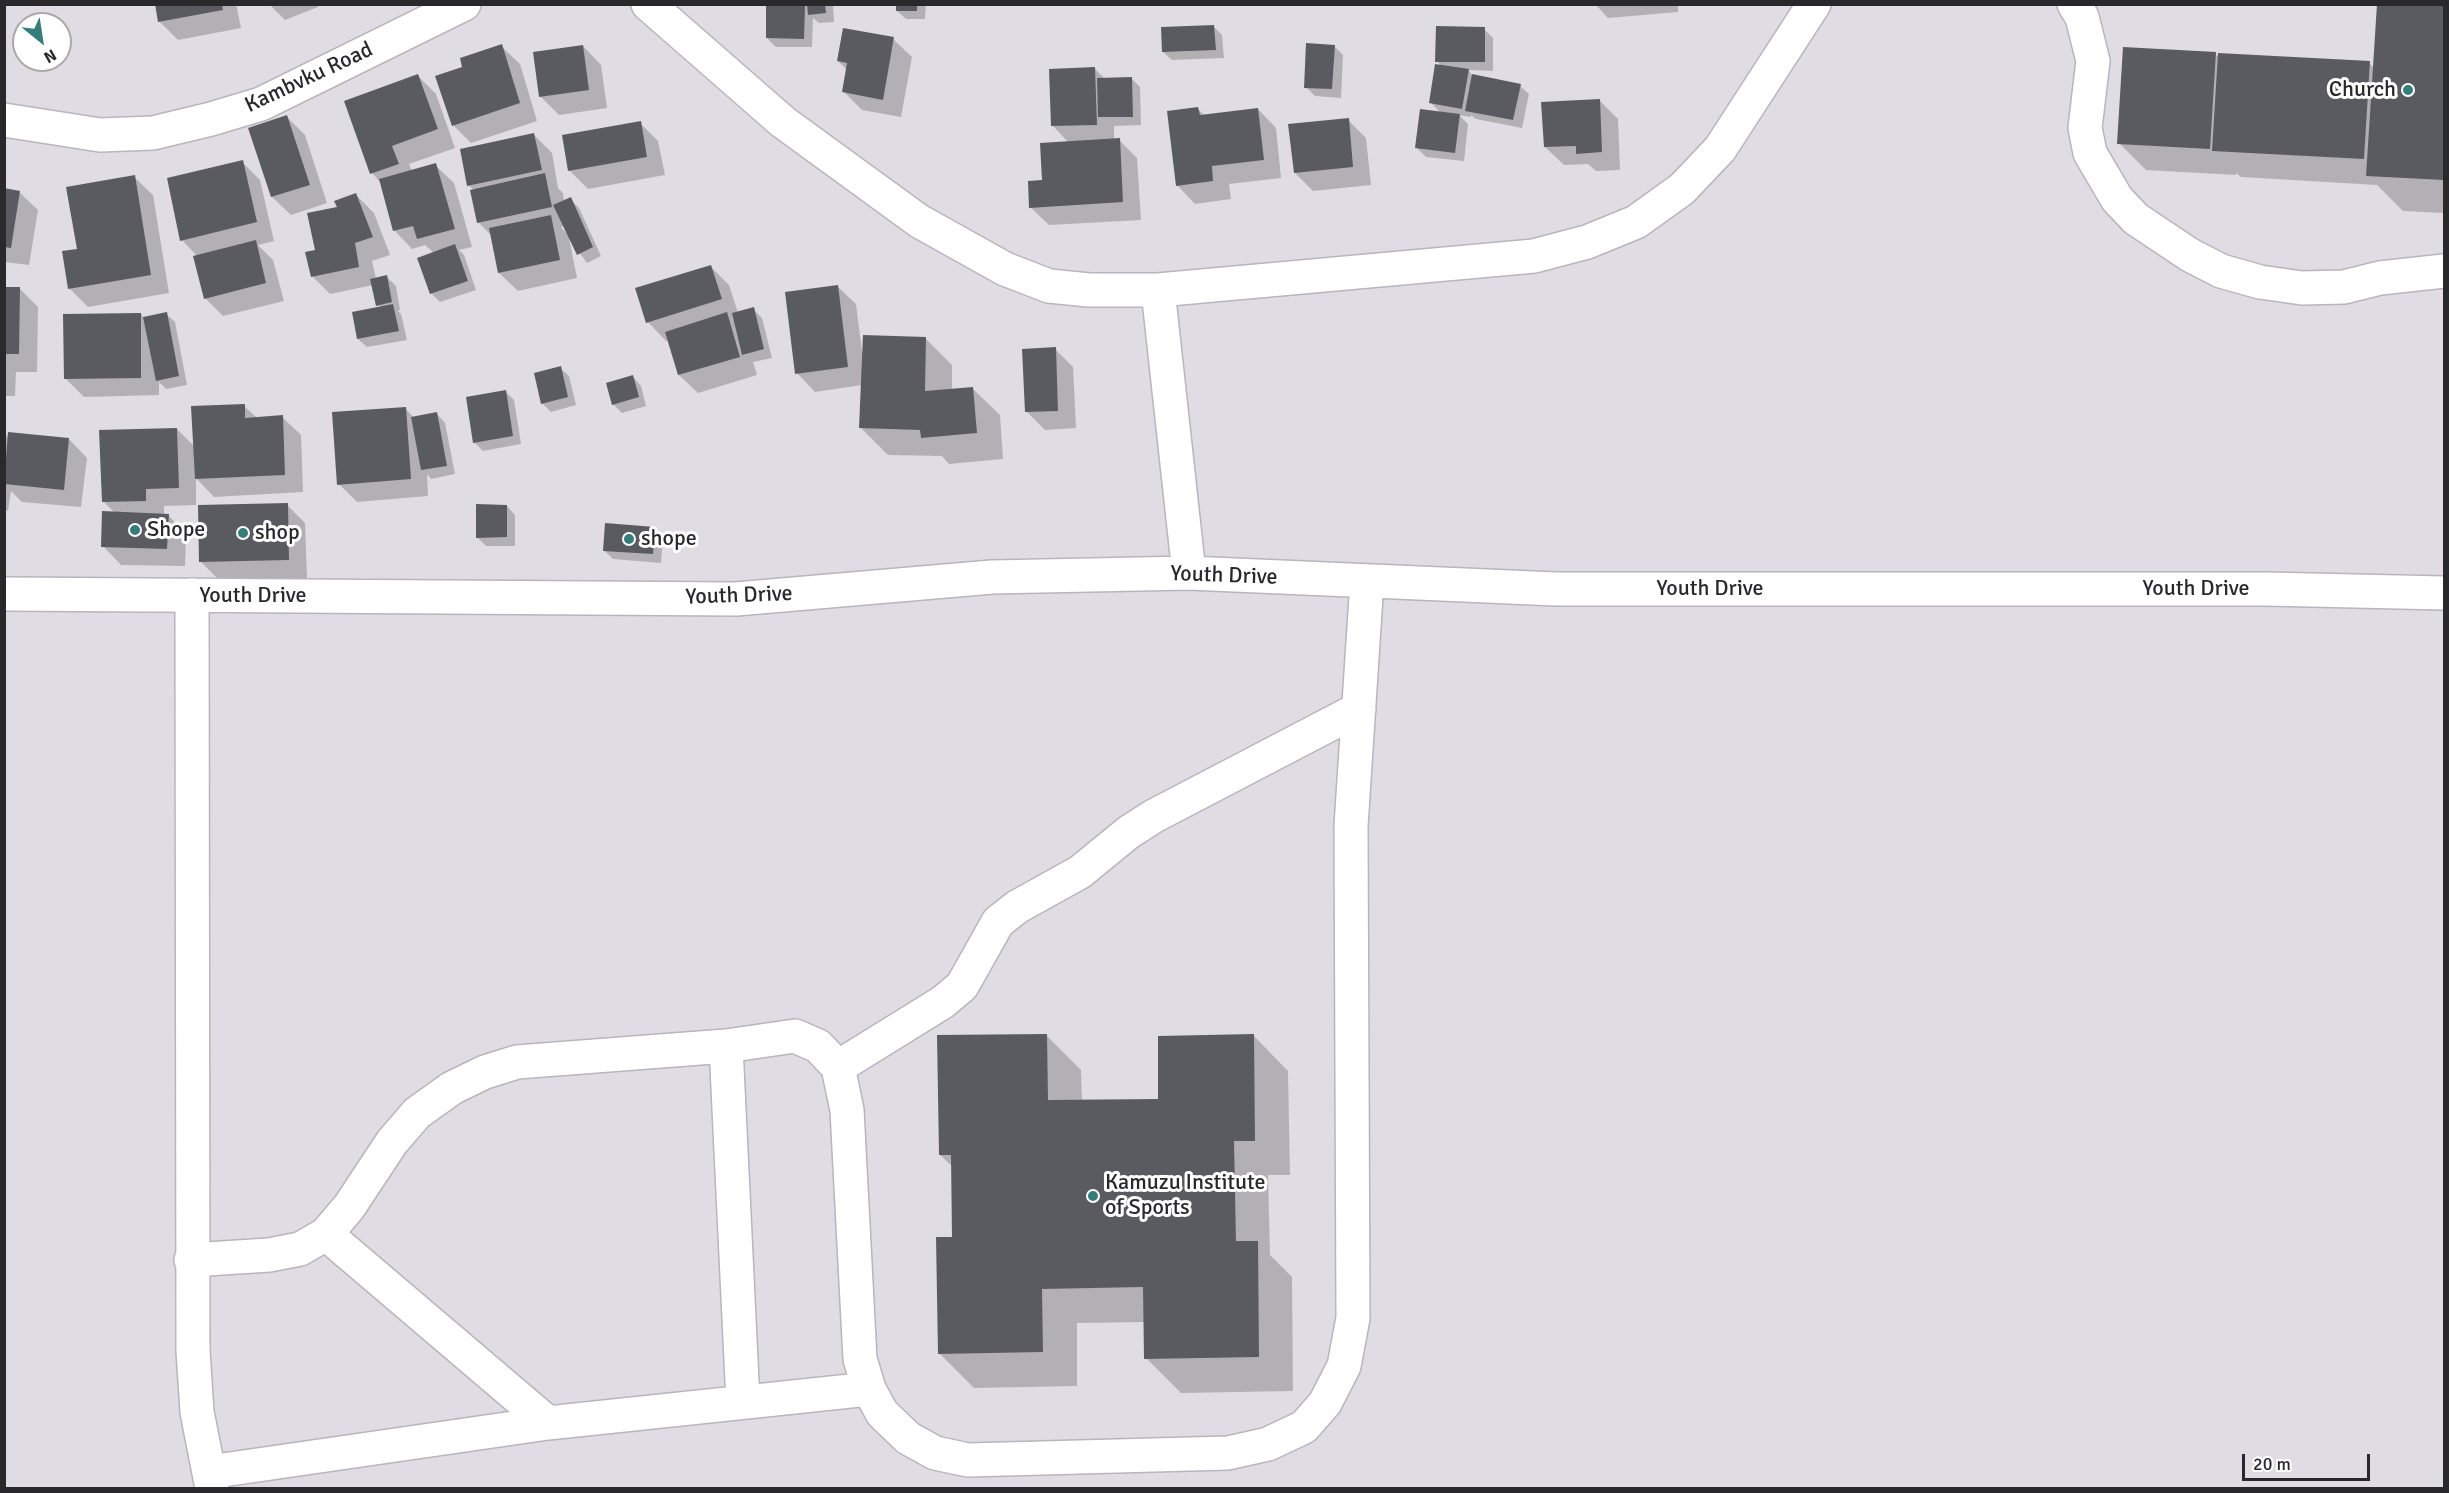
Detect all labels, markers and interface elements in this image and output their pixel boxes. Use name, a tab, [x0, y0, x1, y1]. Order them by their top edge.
north arrow	[12, 12, 72, 72]
street label: Kambvku Road	[241, 37, 377, 119]
text: N	[40, 44, 60, 67]
place label: Church	[2329, 77, 2396, 103]
marker: Church	[2401, 83, 2415, 97]
place label: Shope	[147, 517, 205, 543]
place label: shop	[255, 520, 300, 546]
marker: Shope	[128, 523, 142, 537]
marker: shop	[236, 526, 250, 540]
place label: shope	[641, 526, 697, 552]
marker: shope	[622, 532, 636, 546]
street label: Youth Drive	[1170, 561, 1278, 591]
street label: Youth Drive	[1657, 576, 1763, 602]
street label: Youth Drive	[2143, 576, 2249, 602]
street label: Youth Drive	[685, 581, 793, 611]
street label: Youth Drive	[200, 583, 306, 609]
place label: Kamuzu Institute of Sports	[1105, 1170, 1266, 1222]
marker: Kamuzu Institute of Sports	[1086, 1189, 1100, 1203]
scale bar	[2245, 1442, 2372, 1480]
text: 20 m	[2253, 1453, 2291, 1475]

